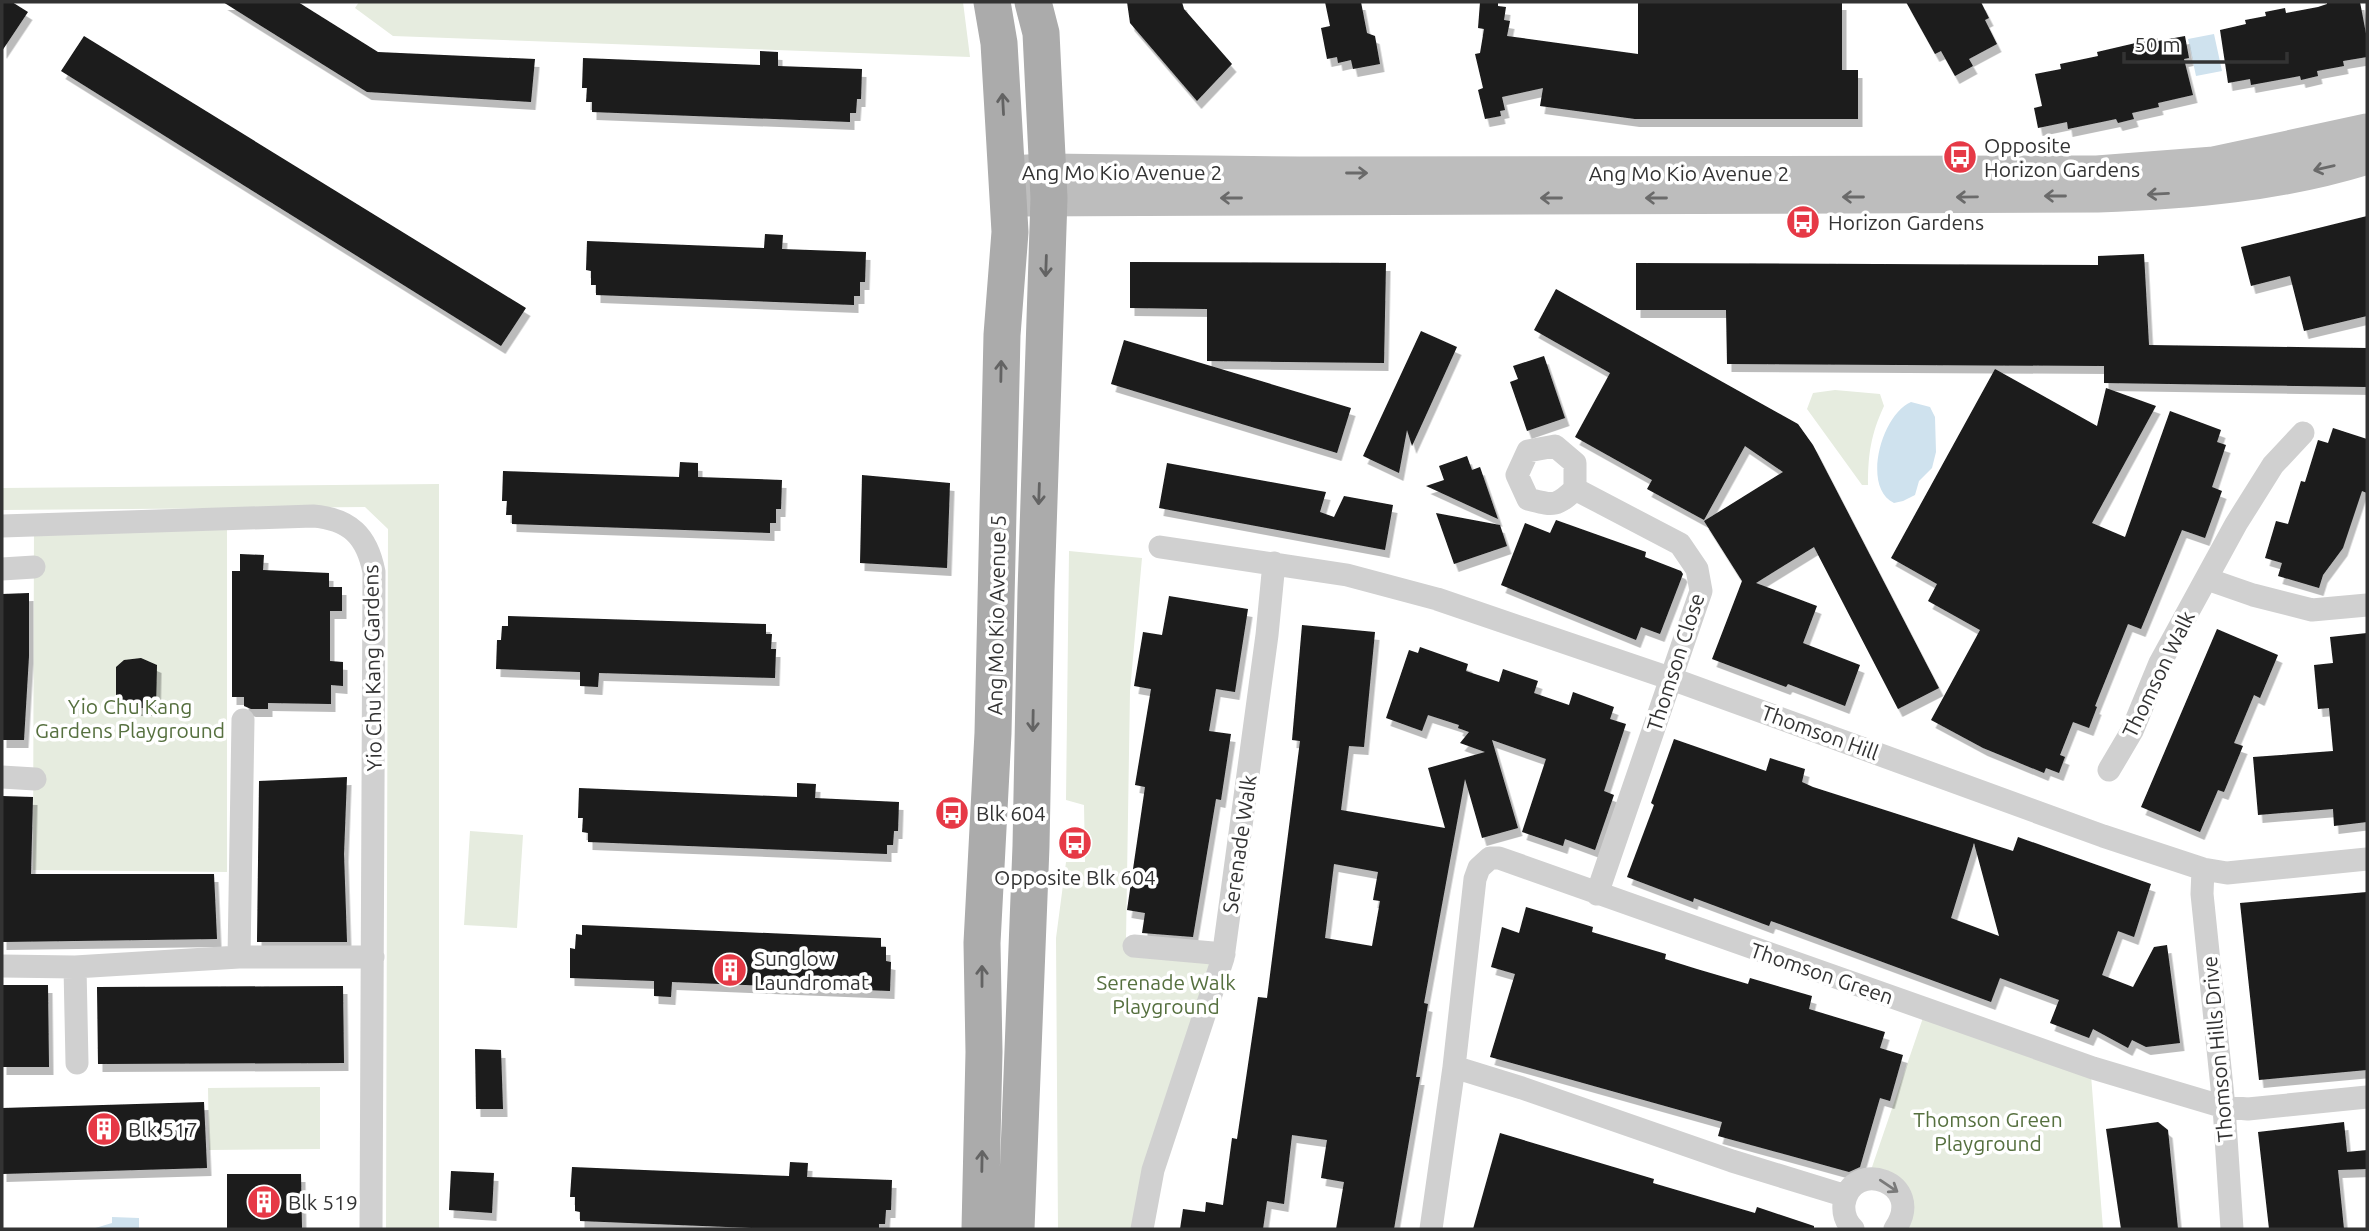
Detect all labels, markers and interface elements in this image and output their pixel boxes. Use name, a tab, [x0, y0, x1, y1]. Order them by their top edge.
scale bar	[2124, 21, 2287, 65]
text: 50 m	[2134, 32, 2181, 56]
one-way arrow	[996, 92, 1009, 115]
place label: Opposite Horizon Gardens	[1984, 133, 2140, 181]
bus stop icon: Opposite Horizon Gardens	[1941, 138, 1979, 176]
street label: Ang Mo Kio Avenue 2	[1022, 160, 1222, 184]
street label: Ang Mo Kio Avenue 2	[1589, 161, 1789, 185]
one-way arrow	[2313, 162, 2336, 176]
one-way arrow	[1345, 166, 1368, 180]
one-way arrow	[2147, 188, 2169, 201]
one-way arrow	[2044, 189, 2067, 203]
one-way arrow	[1842, 190, 1865, 204]
one-way arrow	[1956, 190, 1979, 203]
one-way arrow	[1220, 191, 1243, 205]
one-way arrow	[1540, 191, 1563, 205]
one-way arrow	[1644, 191, 1667, 205]
bus stop icon: Horizon Gardens	[1784, 203, 1822, 241]
place label: Horizon Gardens	[1828, 210, 1984, 234]
one-way arrow	[1040, 255, 1053, 278]
one-way arrow	[994, 360, 1008, 383]
one-way arrow	[1032, 482, 1045, 505]
street label: Ang Mo Kio Avenue 5	[982, 514, 1010, 716]
street label: Yio Chu Kang Gardens	[358, 564, 386, 772]
street label: Thomson Close	[1641, 590, 1709, 734]
street label: Thomson Walk	[2117, 606, 2199, 741]
park label: Yio Chu Kang Gardens Playground	[35, 694, 225, 742]
street label: Thomson Hill	[1758, 700, 1882, 764]
one-way arrow	[1027, 709, 1040, 732]
street label: Serenade Walk	[1217, 773, 1261, 915]
bus stop icon: Blk 604	[933, 794, 971, 832]
place label: Blk 604	[976, 801, 1046, 825]
bus stop icon: Opposite Blk 604	[1056, 824, 1094, 862]
place label: Opposite Blk 604	[994, 865, 1156, 889]
street label: Thomson Green	[1748, 937, 1896, 1009]
place label: Sunglow Laundromat	[754, 946, 869, 994]
building icon: Sunglow Laundromat	[711, 951, 749, 989]
street label: Thomson Hills Drive	[2197, 955, 2237, 1143]
one-way arrow	[975, 965, 989, 988]
park label: Serenade Walk Playground	[1096, 970, 1236, 1018]
park label: Thomson Green Playground	[1913, 1107, 2063, 1155]
building icon: Blk 517	[85, 1110, 123, 1148]
place label: Blk 517	[128, 1117, 198, 1141]
one-way arrow	[975, 1150, 988, 1173]
one-way arrow	[1879, 1178, 1898, 1193]
building icon: Blk 519	[245, 1183, 283, 1221]
place label: Blk 519	[288, 1190, 358, 1214]

